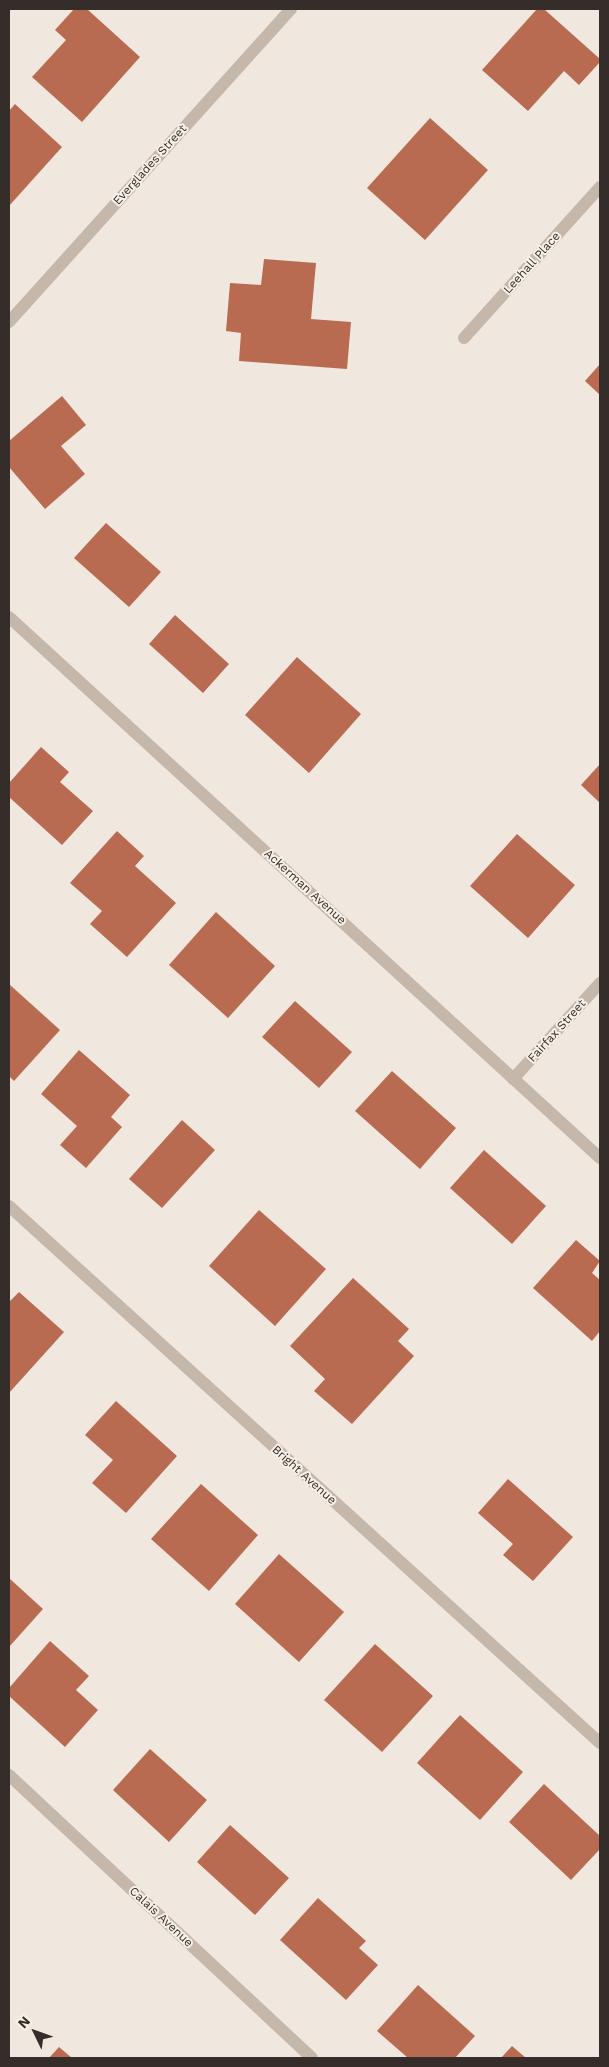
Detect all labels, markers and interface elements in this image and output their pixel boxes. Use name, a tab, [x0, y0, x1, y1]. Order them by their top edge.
street label: Everglades Street	[110, 122, 190, 208]
street label: Leehall Place	[501, 229, 563, 297]
street label: Ackerman Avenue	[261, 846, 349, 928]
street label: Fairfax Street	[525, 997, 589, 1065]
street label: Bright Avenue	[269, 1442, 339, 1508]
street label: Calais Avenue	[126, 1884, 196, 1950]
north arrow	[10, 2007, 60, 2057]
text: N	[14, 2013, 33, 2031]

